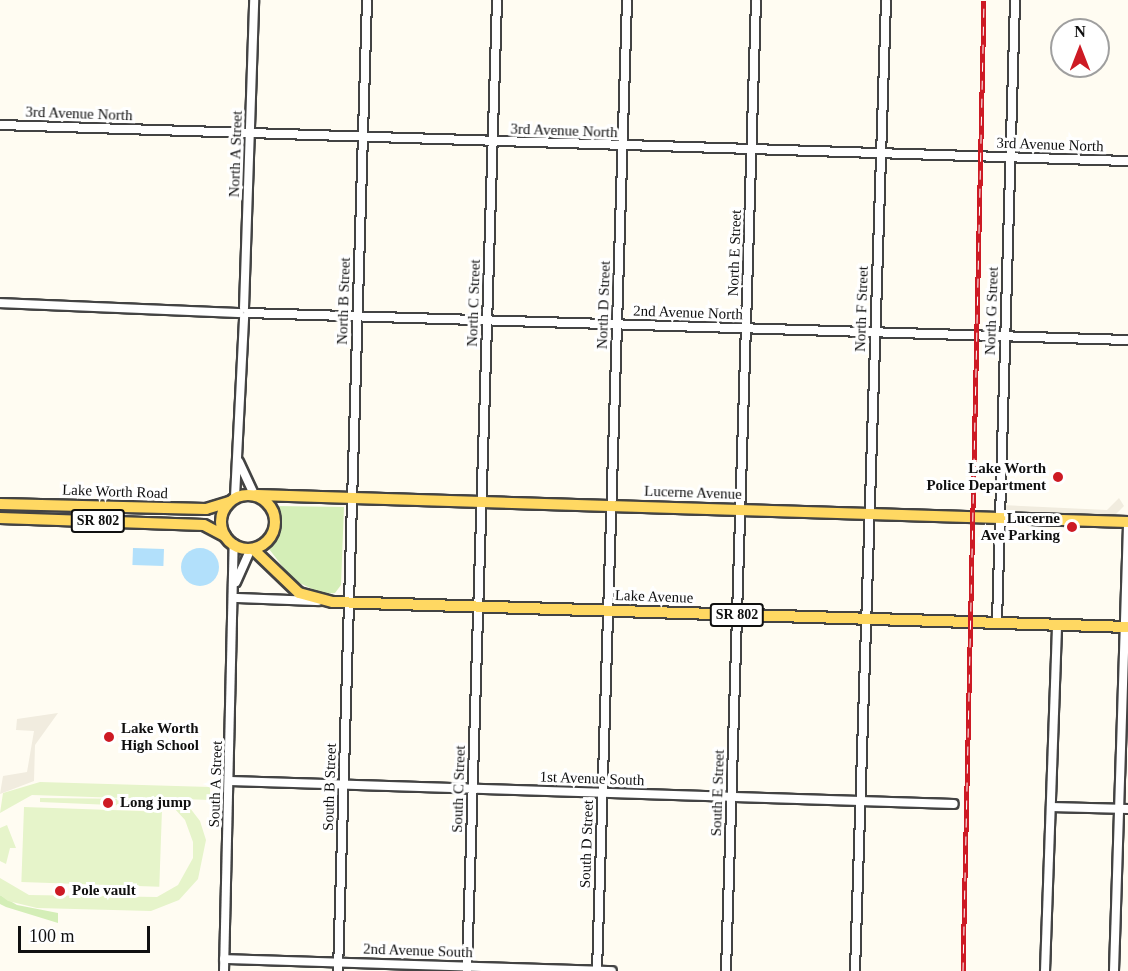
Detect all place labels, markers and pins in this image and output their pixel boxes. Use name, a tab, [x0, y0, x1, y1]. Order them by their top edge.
place label: Lake Worth Police Department	[926, 459, 1046, 494]
marker: Lake Worth Police Department	[1051, 470, 1065, 484]
place label: Lucerne Ave Parking	[981, 509, 1060, 544]
marker: Lucerne Ave Parking	[1065, 520, 1079, 534]
place label: Lake Worth High School	[121, 719, 199, 754]
marker: Lake Worth High School	[102, 730, 116, 744]
place label: Long jump	[120, 794, 191, 812]
marker: Long jump	[101, 796, 115, 810]
place label: Pole vault	[72, 882, 136, 900]
marker: Pole vault	[53, 884, 67, 898]

